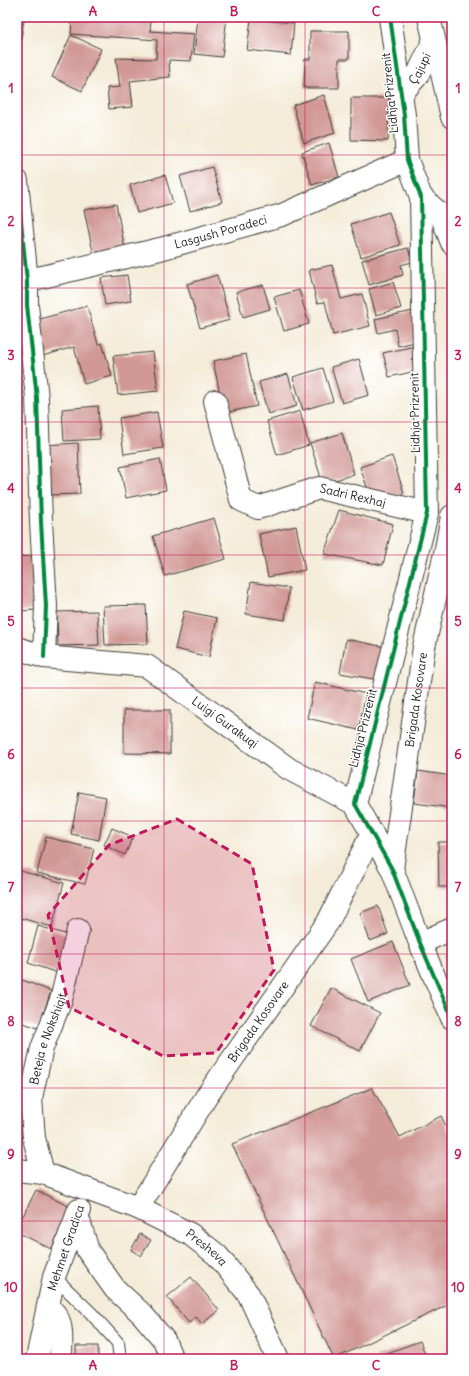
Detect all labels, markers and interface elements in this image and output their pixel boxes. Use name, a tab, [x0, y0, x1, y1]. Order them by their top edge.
text: A	[89, 3, 98, 20]
text: B	[230, 3, 239, 20]
text: C	[372, 3, 381, 20]
street label: Çajupi	[405, 50, 434, 87]
street label: Lidhja Prizrenit	[378, 52, 401, 134]
text: 1	[8, 80, 14, 97]
text: 1	[455, 80, 461, 97]
street label: Lasgush Poradeci	[173, 212, 269, 252]
text: 2	[7, 213, 15, 230]
text: 2	[454, 213, 462, 230]
text: 3	[7, 347, 15, 364]
text: 3	[454, 347, 462, 364]
street label: Lidhja Prizrenit	[406, 372, 423, 454]
text: 4	[7, 480, 15, 497]
street label: Sadri Rexhaj	[318, 480, 387, 510]
text: 4	[454, 480, 462, 497]
text: 5	[7, 613, 15, 630]
text: 5	[454, 613, 462, 630]
street label: Brigada Kosovare	[402, 651, 430, 748]
street label: Lidhja Prizrenit	[345, 687, 380, 769]
street label: Luigi Gurakuqi	[189, 693, 261, 751]
text: 6	[7, 746, 15, 763]
text: 6	[454, 746, 462, 763]
text: 7	[8, 879, 15, 896]
text: 7	[455, 879, 462, 896]
street label: Brigada Kosovare	[225, 978, 292, 1065]
street label: Beteja e Nokshiqit	[26, 991, 69, 1086]
text: 8	[7, 1013, 15, 1030]
text: 8	[454, 1013, 462, 1030]
text: 9	[7, 1146, 15, 1163]
text: 9	[454, 1146, 462, 1163]
street label: Mehmet Gradica	[44, 1203, 87, 1293]
street label: Presheva	[183, 1226, 231, 1269]
text: 10	[4, 1279, 18, 1296]
text: 10	[451, 1279, 465, 1296]
text: A	[89, 1357, 98, 1374]
text: B	[230, 1357, 239, 1374]
text: C	[372, 1357, 381, 1374]

